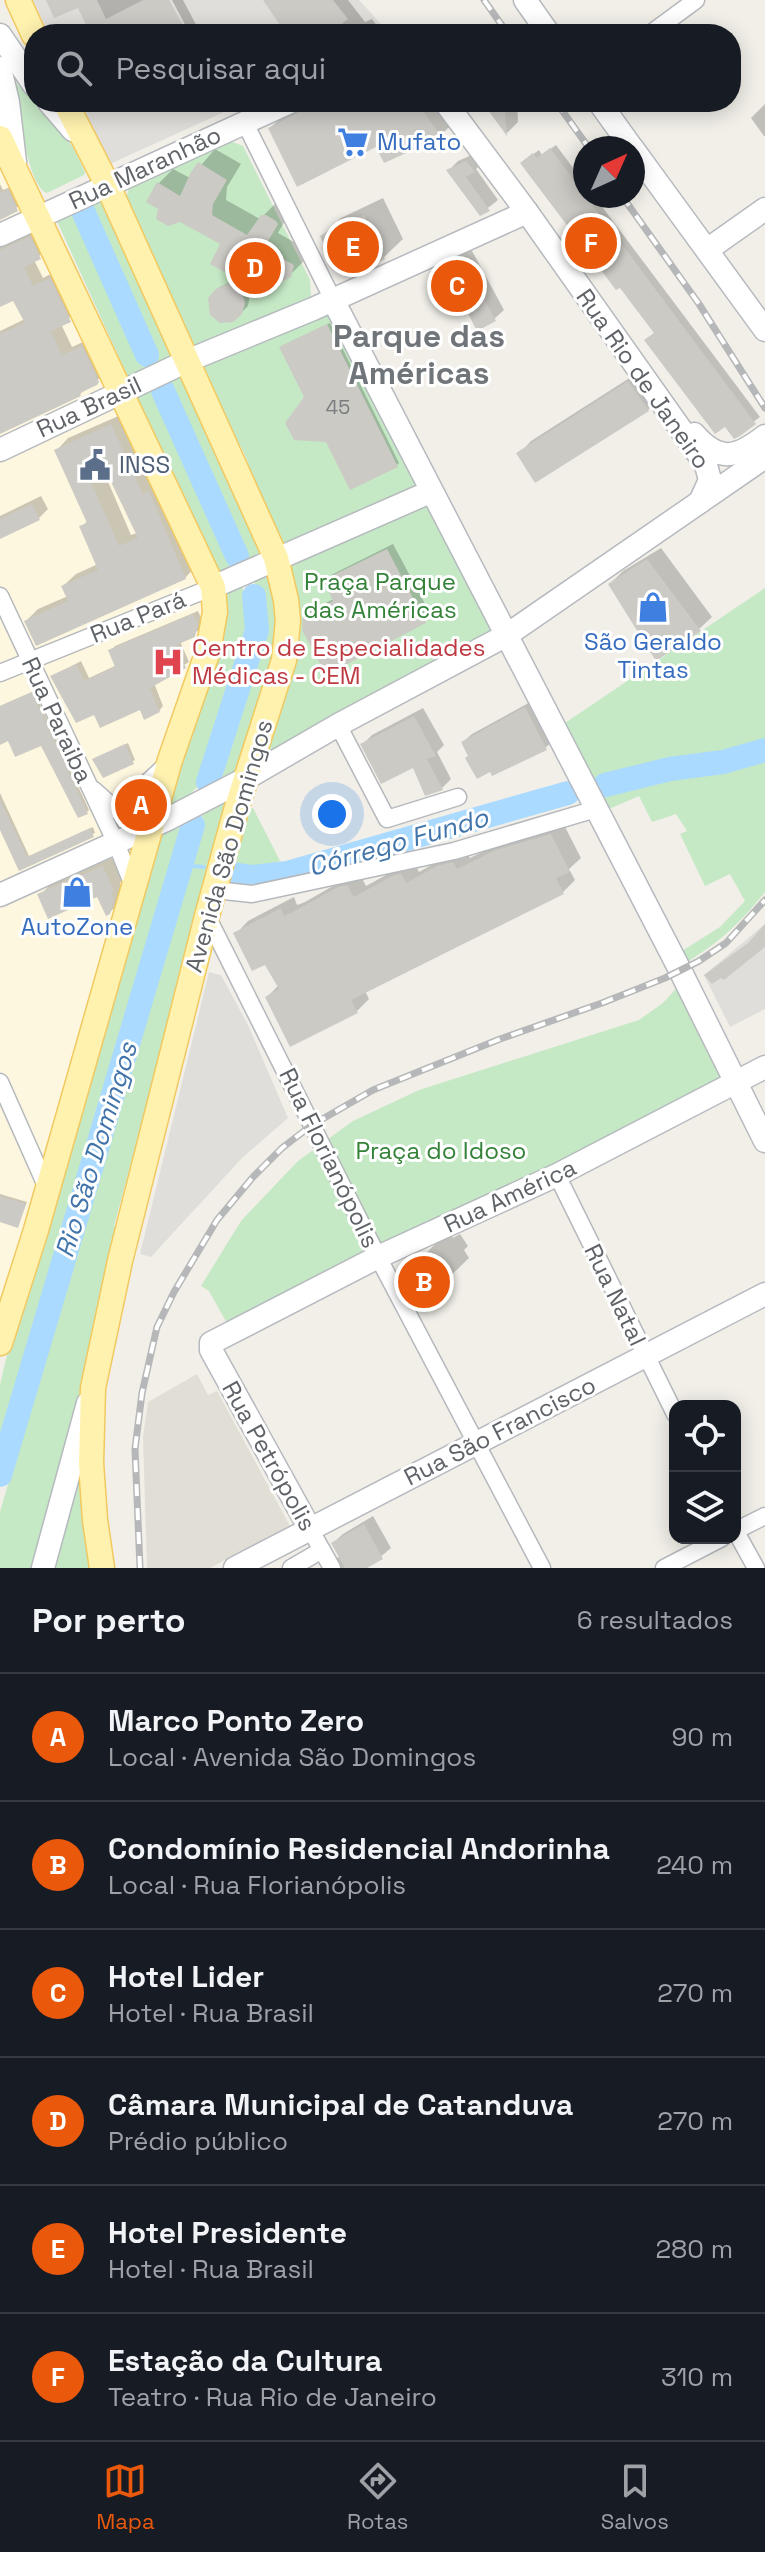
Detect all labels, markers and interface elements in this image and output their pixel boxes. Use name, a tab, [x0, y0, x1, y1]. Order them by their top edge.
search box	[24, 24, 741, 112]
icon: search	[52, 46, 96, 90]
text: Pesquisar aqui	[116, 49, 326, 88]
street label: Rua Maranhão	[64, 119, 226, 216]
supermarket icon: Mufato	[336, 125, 370, 159]
place label: Mufato	[377, 126, 461, 157]
north arrow	[573, 136, 645, 208]
pin: F	[565, 213, 617, 273]
pin: E	[327, 217, 379, 277]
pin: D	[229, 238, 281, 298]
pin: C	[431, 256, 483, 316]
street label: Rua Rio de Janeiro	[570, 282, 717, 475]
district label: Parque das Américas	[333, 316, 505, 393]
street label: Rua Brasil	[31, 369, 146, 444]
house number: 45	[326, 394, 350, 420]
public building icon: INSS	[78, 448, 112, 482]
place label: INSS	[119, 449, 170, 480]
park label: Praça Parque das Américas	[303, 566, 457, 625]
street label: Rua Pará	[86, 583, 190, 650]
shop icon: São Geraldo Tintas	[636, 590, 670, 624]
place label: São Geraldo Tintas	[584, 626, 722, 685]
place label: Centro de Especialidades Médicas - CEM	[192, 632, 485, 691]
hospital icon: Centro de Especialidades Médicas - CEM	[151, 645, 185, 679]
street label: Rua Paraiba	[15, 652, 100, 788]
street label: Avenida São Domingos	[178, 716, 279, 976]
pin: A	[115, 775, 167, 835]
your location	[312, 794, 352, 834]
water label: Córrego Fundo	[304, 800, 493, 884]
shop icon: AutoZone	[60, 875, 94, 909]
place label: AutoZone	[21, 911, 133, 942]
water label: Rio São Domingos	[47, 1037, 145, 1262]
street label: Rua Florianópolis	[272, 1063, 386, 1253]
park label: Praça do Idoso	[356, 1135, 526, 1166]
street label: Rua América	[439, 1151, 581, 1240]
street label: Rua Natal	[578, 1239, 653, 1351]
pin: B	[398, 1252, 450, 1312]
street label: Rua São Francisco	[399, 1369, 601, 1492]
street label: Rua Petrópolis	[215, 1375, 323, 1536]
map controls	[669, 1400, 741, 1544]
button: locate	[669, 1400, 741, 1472]
button: layers	[669, 1472, 741, 1544]
text: Por perto	[32, 1599, 186, 1642]
text: 6 resultados	[577, 1603, 733, 1637]
text: Marco Ponto Zero	[108, 1701, 364, 1740]
text: A	[50, 1720, 66, 1754]
text: 90 m	[671, 1720, 733, 1754]
text: Local · Avenida São Domingos	[108, 1740, 476, 1774]
text: Condomínio Residencial Andorinha	[108, 1829, 610, 1868]
text: B	[49, 1848, 67, 1882]
text: 240 m	[656, 1848, 733, 1882]
text: Local · Rua Florianópolis	[108, 1868, 406, 1902]
text: Hotel Lider	[108, 1957, 264, 1996]
text: C	[50, 1976, 66, 2010]
text: 270 m	[657, 1976, 733, 2010]
text: Hotel · Rua Brasil	[108, 1996, 314, 2030]
text: Câmara Municipal de Catanduva	[108, 2085, 573, 2124]
text: D	[49, 2104, 67, 2138]
text: 270 m	[657, 2104, 733, 2138]
text: Prédio público	[108, 2124, 288, 2158]
text: Hotel Presidente	[108, 2213, 347, 2252]
text: E	[51, 2232, 65, 2266]
text: 280 m	[655, 2232, 733, 2266]
text: Hotel · Rua Brasil	[108, 2252, 314, 2286]
text: Estação da Cultura	[108, 2341, 382, 2380]
text: F	[51, 2360, 65, 2394]
text: 310 m	[661, 2360, 733, 2394]
text: Teatro · Rua Rio de Janeiro	[108, 2380, 437, 2414]
tab: Mapa	[96, 2459, 155, 2535]
tab: Rotas	[347, 2459, 408, 2535]
tab: Salvos	[601, 2459, 669, 2535]

